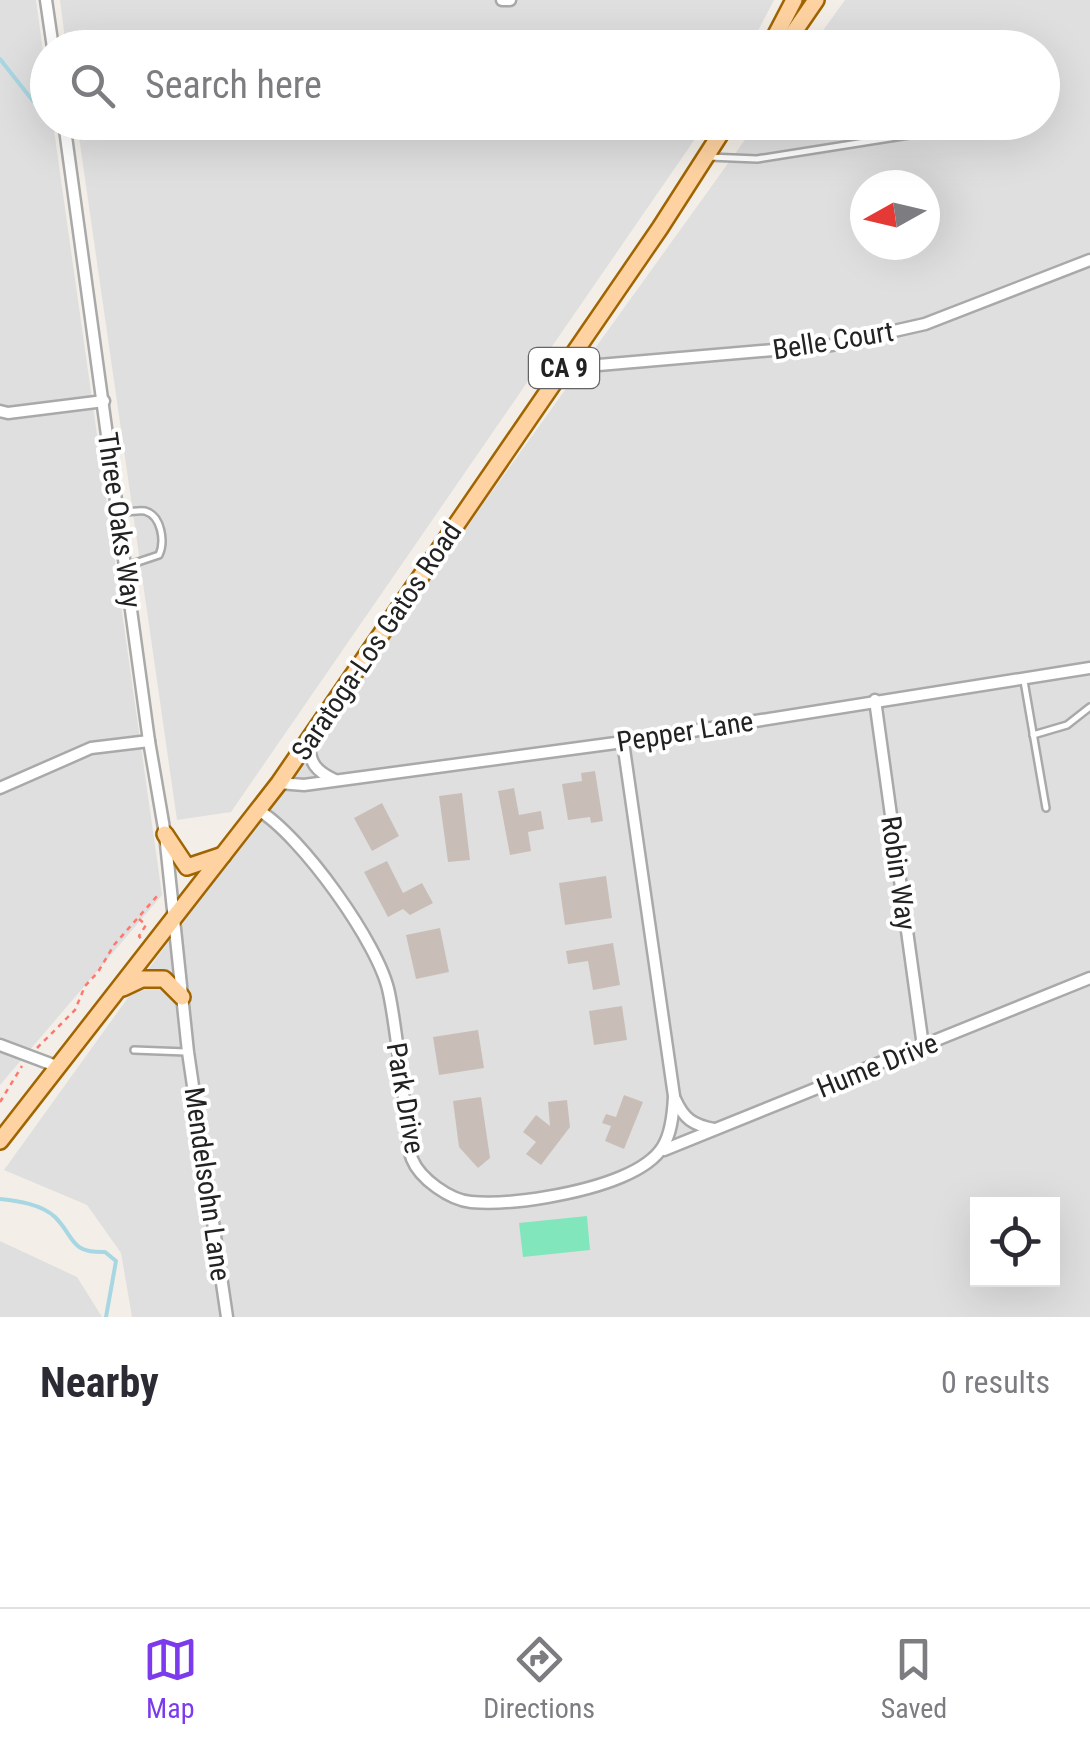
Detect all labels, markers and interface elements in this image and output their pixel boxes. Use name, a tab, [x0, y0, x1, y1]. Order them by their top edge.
search box	[30, 30, 1060, 140]
icon: search	[65, 58, 120, 113]
text: Search here	[145, 63, 322, 107]
north arrow	[850, 170, 940, 260]
street label: Belle Court	[770, 315, 896, 366]
road number: CA 9	[529, 348, 599, 388]
street label: Three Oaks Way	[91, 430, 148, 610]
street label: Saratoga-Los Gatos Road	[285, 516, 468, 766]
street label: Pepper Lane	[615, 704, 756, 759]
street label: Robin Way	[874, 814, 923, 933]
street label: Hume Drive	[812, 1026, 942, 1105]
street label: Park Drive	[380, 1040, 432, 1156]
street label: Mendelsohn Lane	[178, 1085, 237, 1283]
map controls	[970, 1197, 1060, 1287]
button: locate	[970, 1197, 1060, 1287]
text: Nearby	[40, 1358, 159, 1407]
text: 0 results	[941, 1363, 1050, 1401]
tab: Map	[143, 1632, 198, 1725]
tab: Directions	[483, 1632, 595, 1725]
tab: Saved	[881, 1632, 947, 1725]

